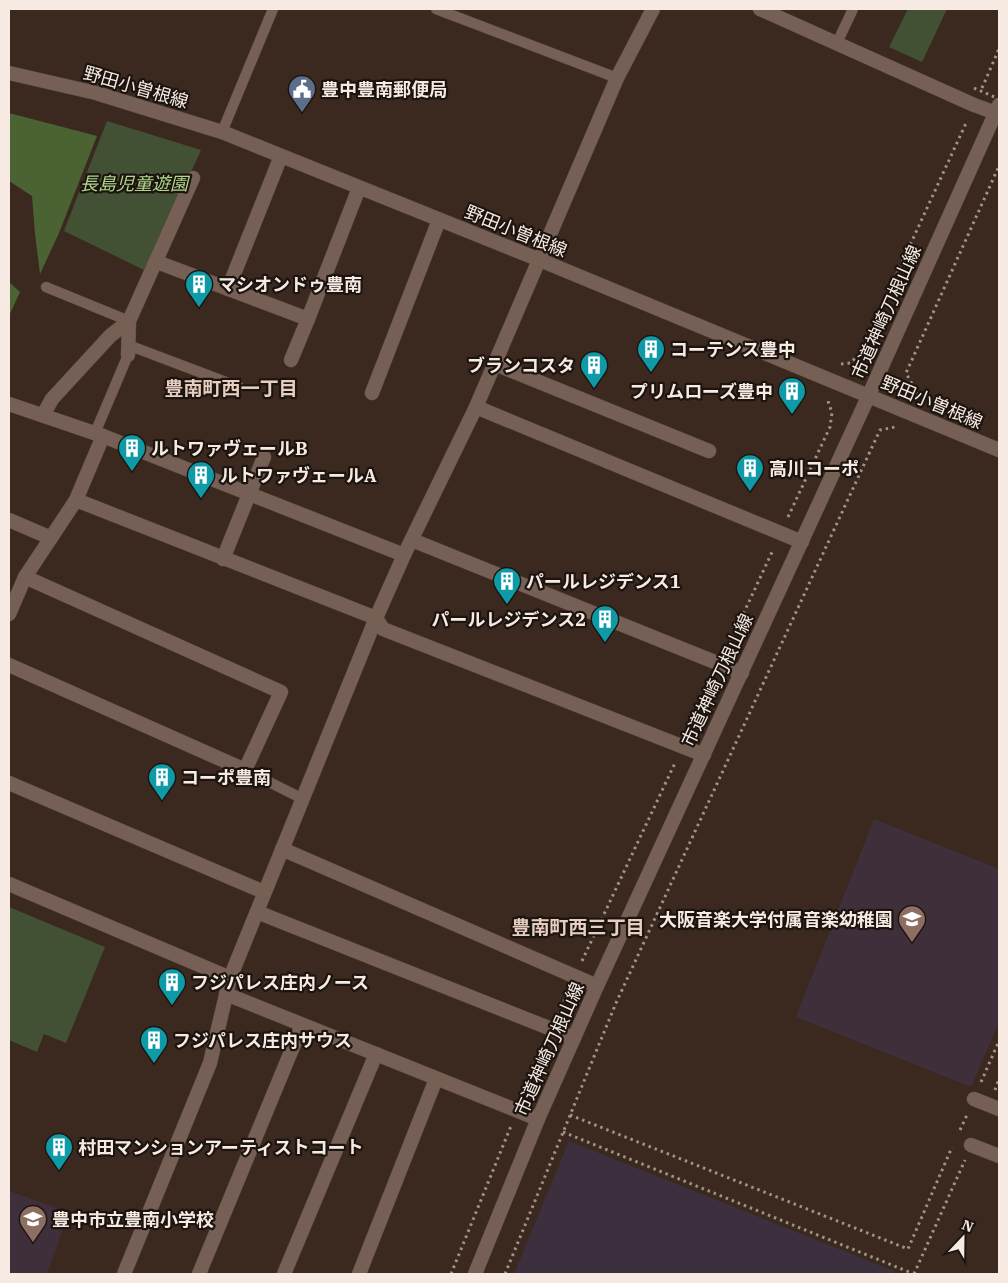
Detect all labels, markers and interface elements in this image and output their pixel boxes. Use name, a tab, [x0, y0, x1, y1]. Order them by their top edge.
street label: 野田小曽根線	[81, 61, 191, 113]
public building icon: 豊中豊南郵便局	[287, 74, 317, 113]
place label: 豊中豊南郵便局	[321, 78, 447, 101]
park label: 長島児童遊園	[80, 172, 191, 195]
street label: 野田小曽根線	[462, 200, 570, 262]
street label: 市道神崎刀根山線	[846, 242, 926, 382]
building icon: マシオンドゥ豊南	[184, 269, 214, 308]
place label: マシオンドゥ豊南	[218, 273, 362, 296]
building icon: コーテンス豊中	[636, 334, 666, 373]
place label: コーテンス豊中	[670, 338, 796, 361]
building icon: ブランコスタ	[579, 350, 609, 389]
place label: ブランコスタ	[467, 354, 575, 377]
street label: 野田小曽根線	[878, 370, 986, 434]
district label: 豊南町西一丁目	[164, 376, 298, 400]
building icon: プリムローズ豊中	[777, 376, 807, 415]
place label: プリムローズ豊中	[630, 380, 773, 403]
building icon: ルトワァヴェールB	[117, 433, 147, 472]
place label: ルトワァヴェールB	[151, 437, 308, 460]
building icon: 高川コーポ	[735, 453, 765, 492]
place label: 高川コーポ	[769, 457, 859, 480]
building icon: ルトワァヴェールA	[186, 460, 216, 499]
place label: ルトワァヴェールA	[220, 464, 377, 487]
building icon: パールレジデンス1	[492, 566, 522, 605]
place label: パールレジデンス1	[526, 570, 681, 593]
building icon: パールレジデンス2	[590, 604, 620, 643]
place label: パールレジデンス2	[432, 608, 586, 631]
street label: 市道神崎刀根山線	[676, 610, 758, 750]
building icon: コーポ豊南	[147, 762, 177, 801]
place label: コーポ豊南	[181, 766, 271, 789]
school or university icon: 大阪音楽大学付属音楽幼稚園	[897, 904, 927, 943]
place label: 大阪音楽大学付属音楽幼稚園	[659, 908, 893, 931]
district label: 豊南町西三丁目	[511, 915, 645, 939]
building icon: フジパレス庄内ノース	[157, 967, 187, 1006]
place label: フジパレス庄内ノース	[191, 971, 369, 994]
street label: 市道神崎刀根山線	[509, 979, 589, 1119]
building icon: フジパレス庄内サウス	[139, 1025, 169, 1064]
place label: フジパレス庄内サウス	[173, 1029, 352, 1052]
building icon: 村田マンションアーティストコート	[44, 1132, 74, 1171]
place label: 村田マンションアーティストコート	[78, 1136, 364, 1159]
school or university icon: 豊中市立豊南小学校	[18, 1204, 48, 1243]
place label: 豊中市立豊南小学校	[52, 1208, 214, 1231]
north arrow	[938, 1213, 988, 1263]
text: N	[959, 1216, 976, 1236]

